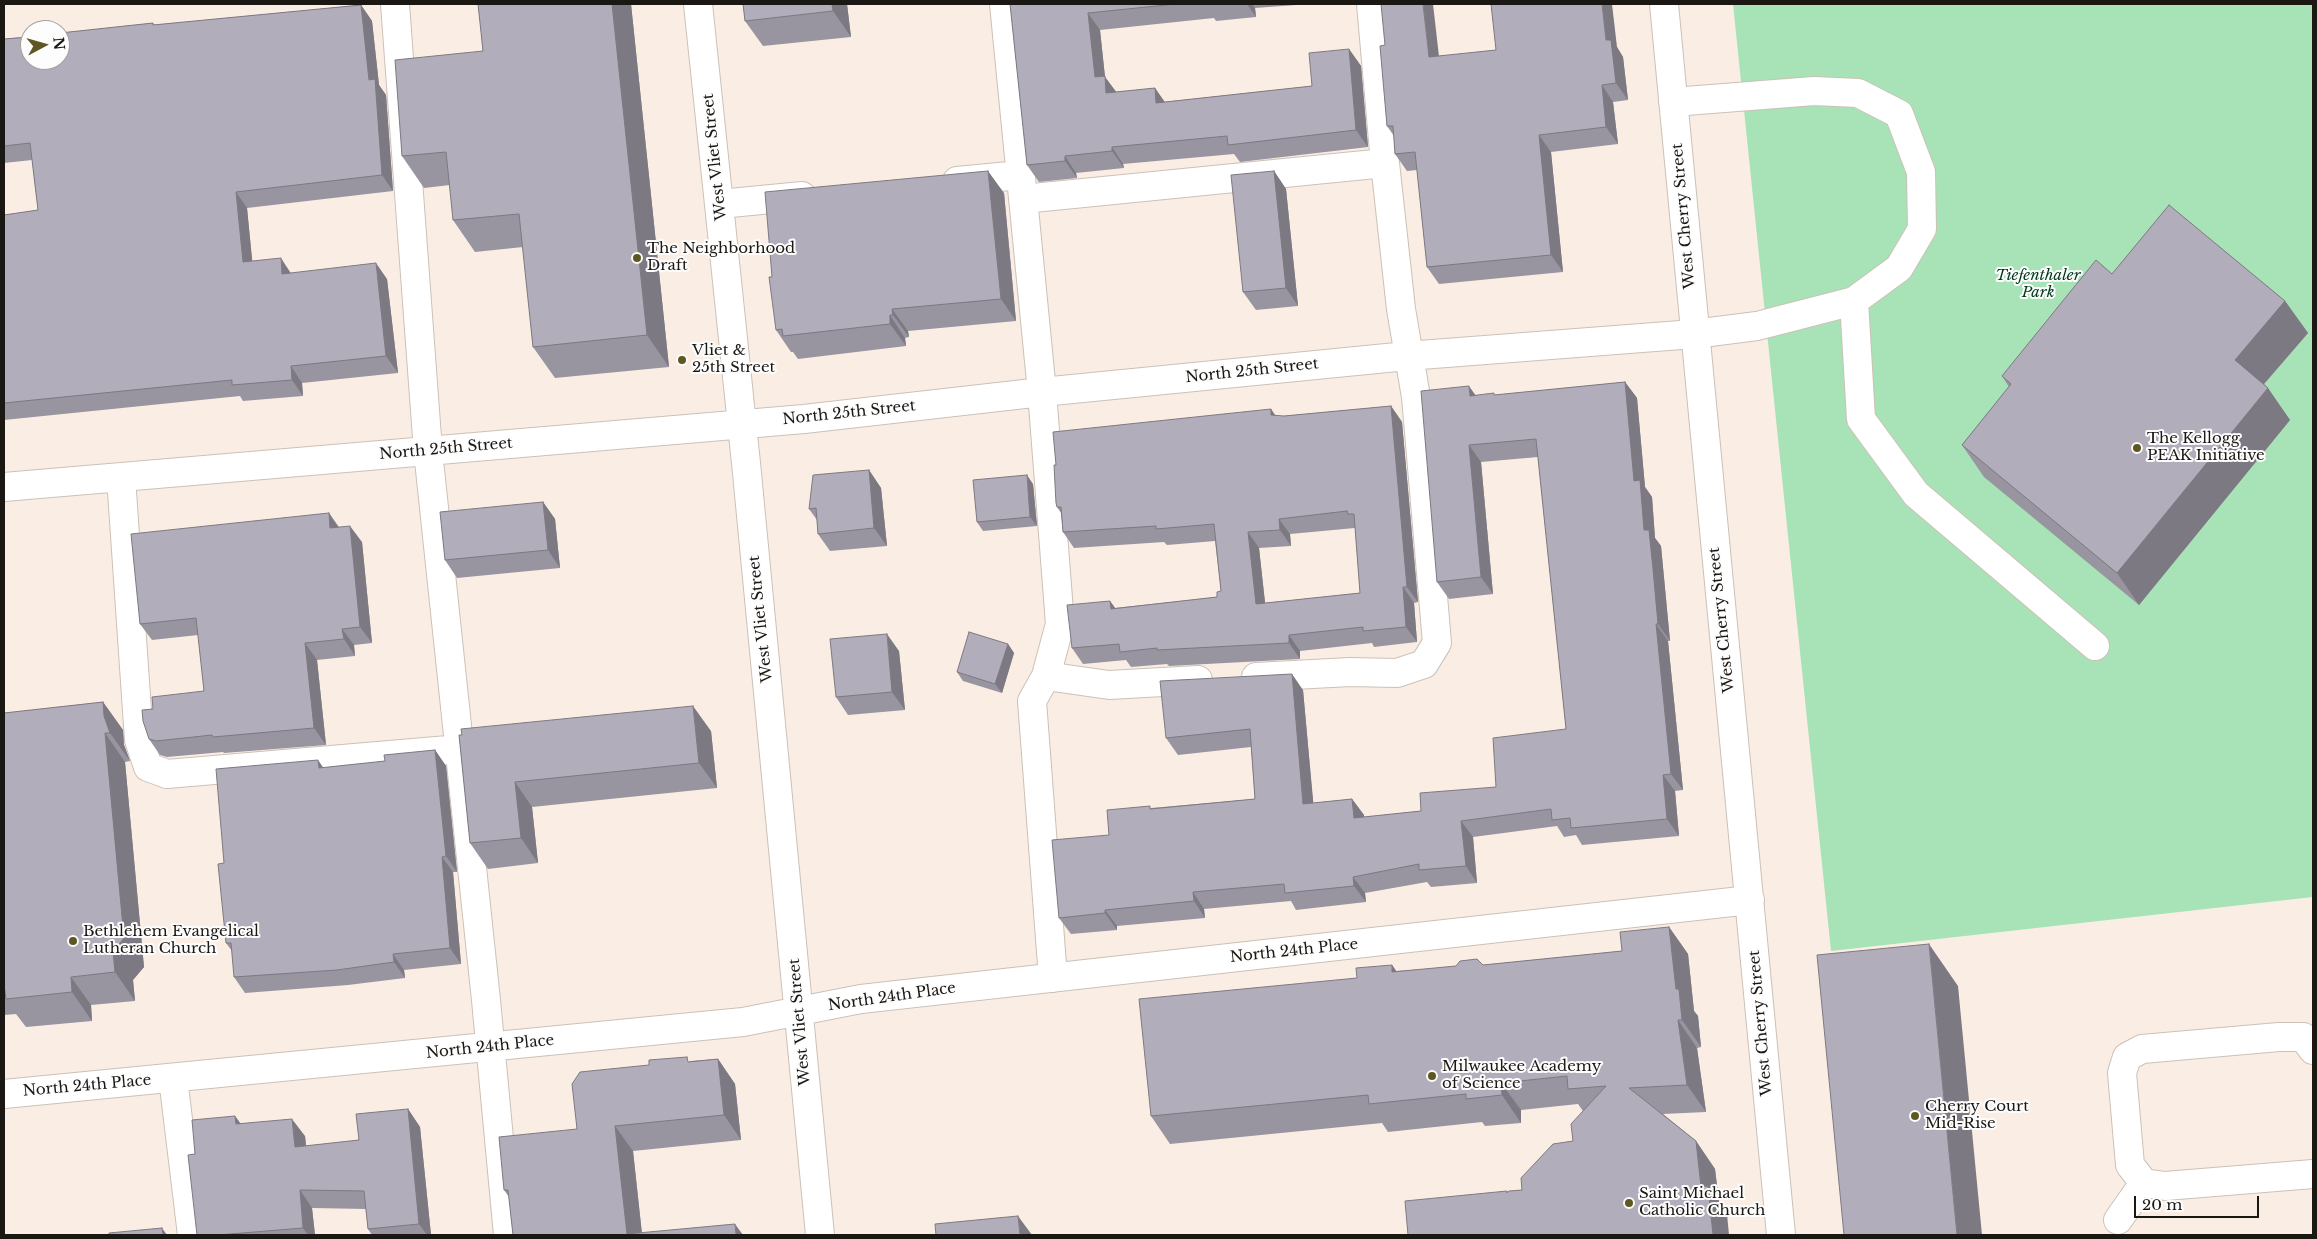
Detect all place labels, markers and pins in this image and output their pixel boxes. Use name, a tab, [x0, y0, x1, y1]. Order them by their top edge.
place label: The Neighborhood Draft	[647, 240, 795, 275]
marker: The Neighborhood Draft	[631, 252, 643, 264]
place label: Vliet & 25th Street	[692, 342, 775, 377]
marker: Vliet & 25th Street	[676, 354, 688, 366]
place label: The Kellogg PEAK Initiative	[2147, 430, 2265, 465]
marker: The Kellogg PEAK Initiative	[2131, 442, 2143, 454]
place label: Bethlehem Evangelical Lutheran Church	[83, 923, 259, 958]
marker: Bethlehem Evangelical Lutheran Church	[67, 935, 79, 947]
place label: Milwaukee Academy of Science	[1442, 1058, 1601, 1093]
marker: Milwaukee Academy of Science	[1426, 1070, 1438, 1082]
place label: Cherry Court Mid-Rise	[1925, 1098, 2029, 1133]
marker: Cherry Court Mid-Rise	[1909, 1110, 1921, 1122]
place label: Saint Michael Catholic Church	[1639, 1185, 1765, 1220]
marker: Saint Michael Catholic Church	[1623, 1197, 1635, 1209]

